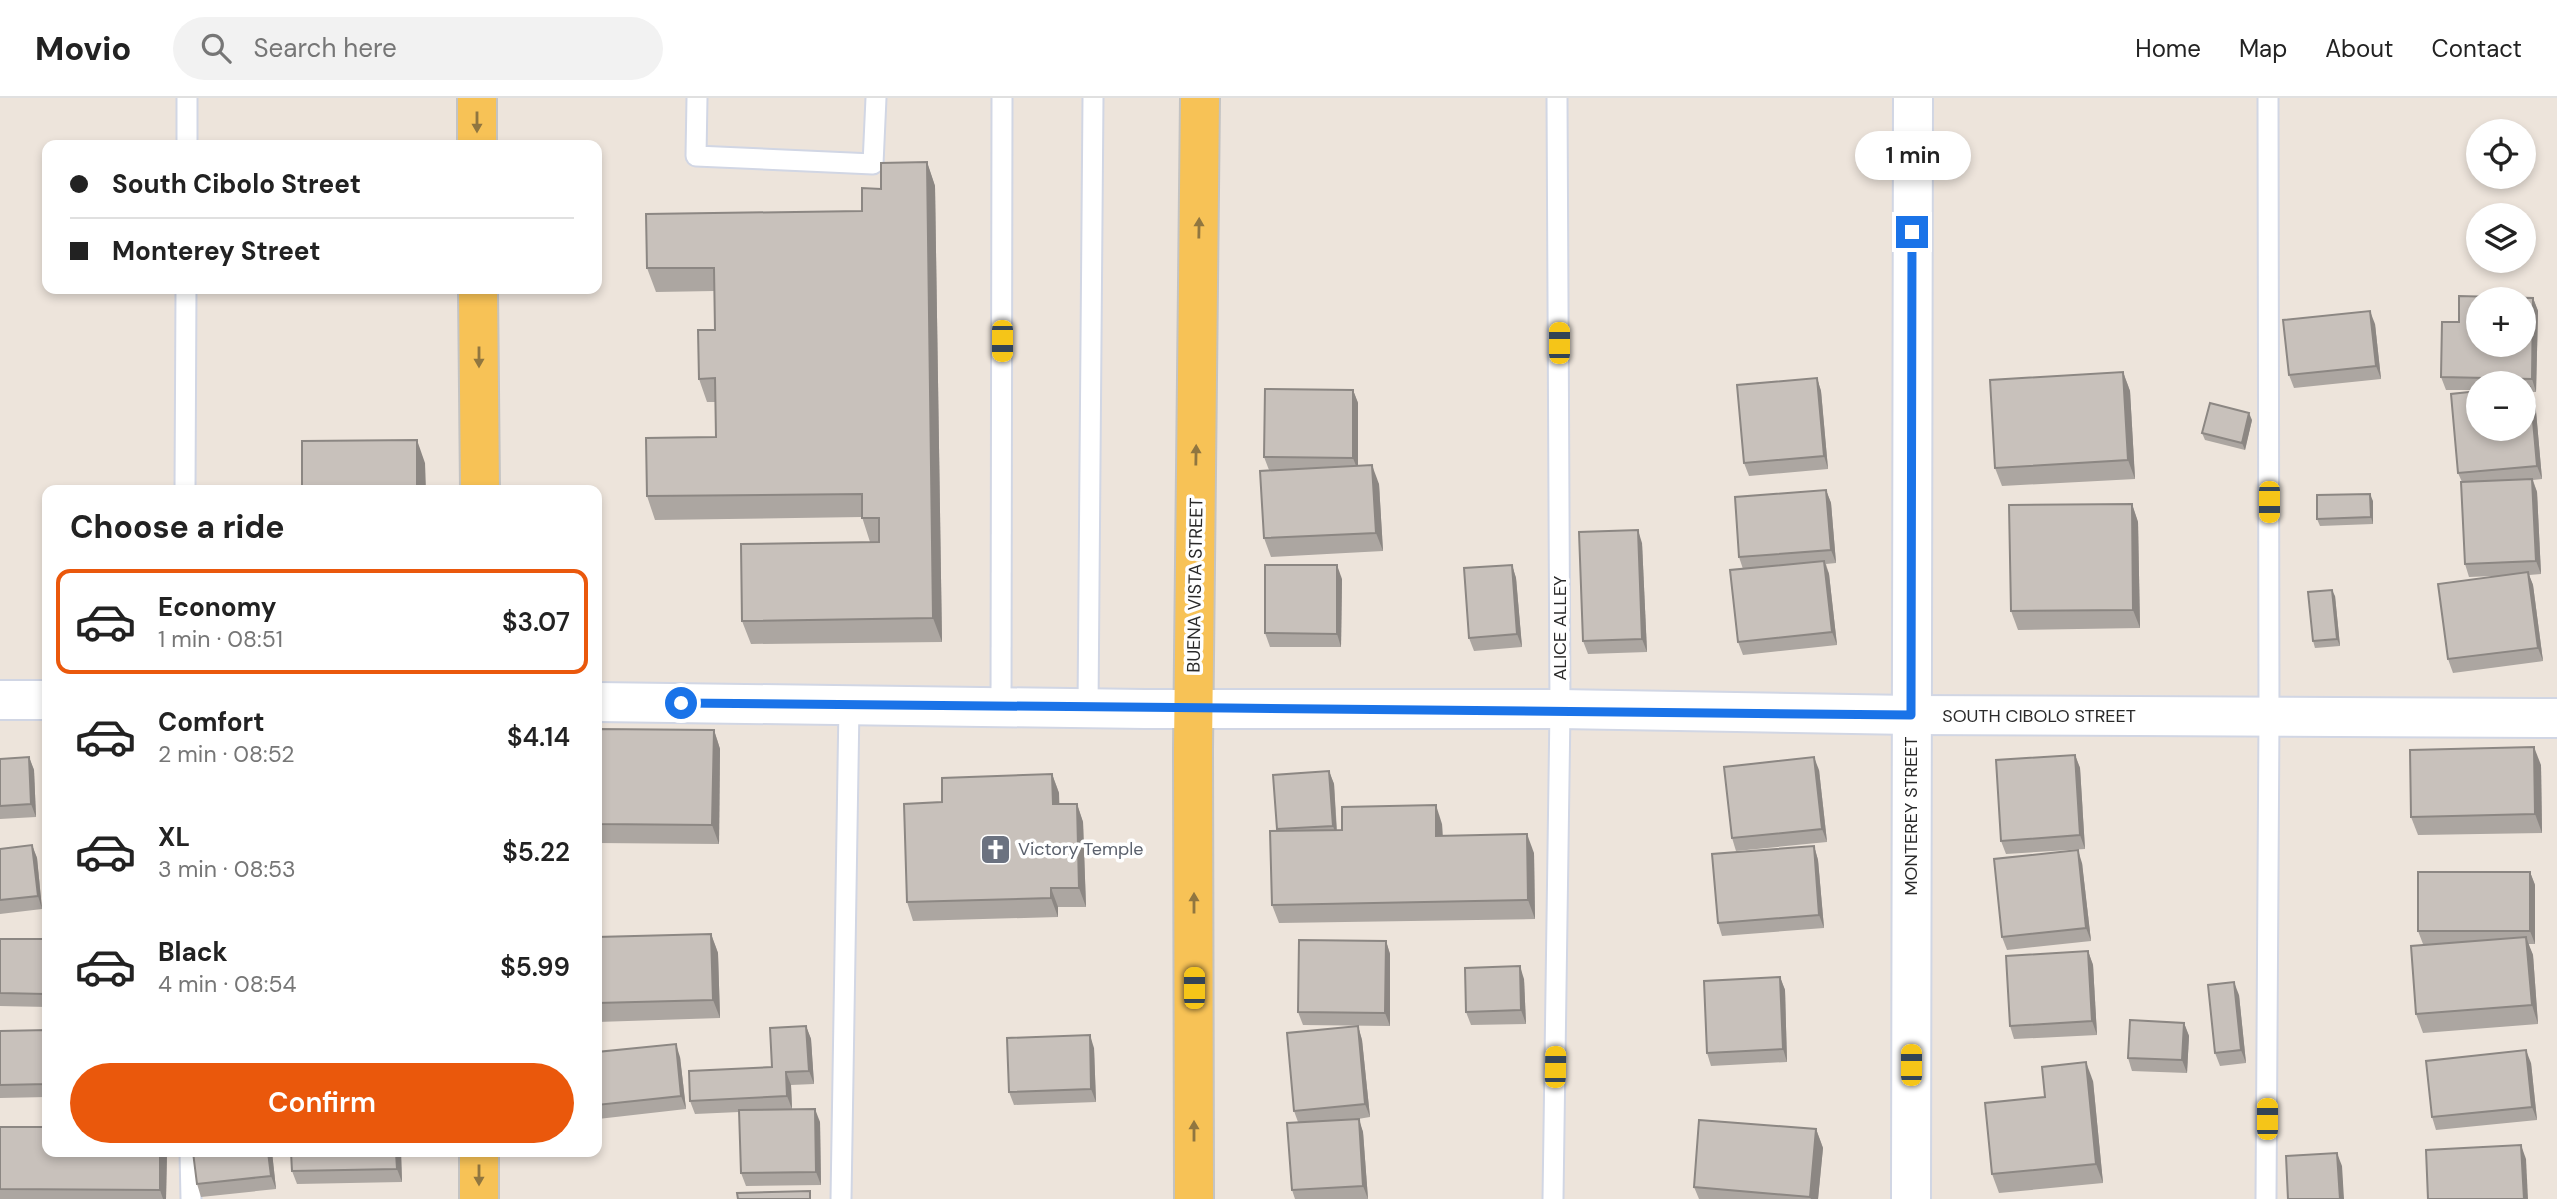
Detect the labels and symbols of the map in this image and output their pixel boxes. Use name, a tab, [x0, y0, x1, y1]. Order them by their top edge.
one-way arrow	[471, 111, 483, 133]
callout: 1 min	[1854, 130, 1970, 180]
route end	[1896, 216, 1928, 248]
one-way arrow	[1193, 217, 1204, 239]
car	[992, 320, 1013, 362]
car	[1549, 322, 1570, 364]
one-way arrow	[473, 346, 485, 368]
one-way arrow	[1190, 444, 1202, 466]
car	[2259, 481, 2280, 523]
street label: BUENA VISTA STREET	[1181, 497, 1209, 673]
street label: ALICE ALLEY	[1548, 575, 1572, 681]
route start	[665, 687, 697, 719]
street label: SOUTH CIBOLO STREET	[1942, 704, 2136, 728]
street label: MONTEREY STREET	[1899, 736, 1923, 896]
church icon: Victory Temple	[978, 832, 1012, 866]
place label: Victory Temple	[1018, 837, 1144, 861]
one-way arrow	[1188, 892, 1200, 914]
car	[1184, 967, 1205, 1009]
car	[1901, 1044, 1922, 1086]
car	[1545, 1046, 1566, 1088]
car	[2257, 1098, 2278, 1140]
one-way arrow	[1188, 1120, 1200, 1142]
one-way arrow	[473, 1164, 485, 1186]

